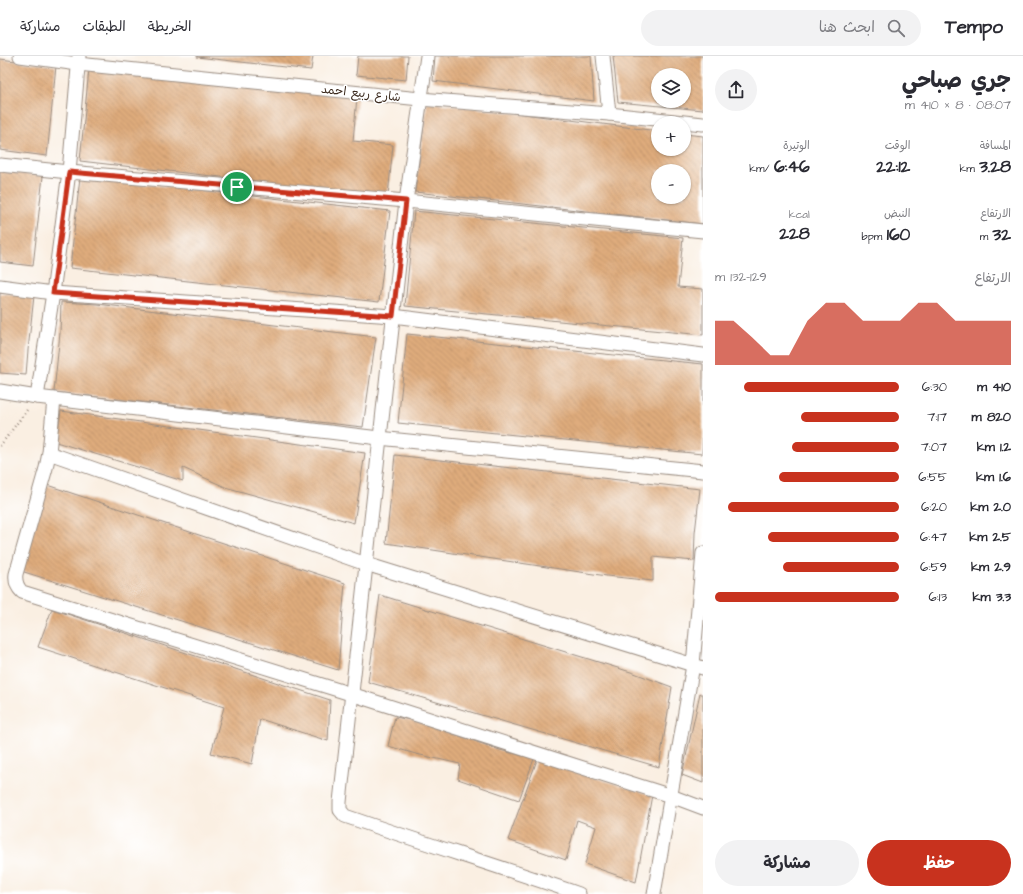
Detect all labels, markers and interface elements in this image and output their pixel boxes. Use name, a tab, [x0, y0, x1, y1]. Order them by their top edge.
search box	[641, 10, 921, 46]
text: Tempo	[945, 14, 1003, 41]
text: مشاركة	[20, 17, 60, 37]
text: الطبقات	[82, 17, 126, 37]
text: الخريطة	[148, 17, 191, 37]
text: ابحث هنا	[819, 17, 875, 38]
icon: search	[885, 17, 907, 39]
text: جري صباحي	[902, 65, 1011, 96]
map controls	[651, 68, 691, 204]
button: layers	[651, 68, 691, 108]
button: share	[715, 69, 757, 111]
street label: شارع ربيع احمد	[320, 81, 402, 106]
text: 08:07 · 8 × 410 m	[905, 96, 1011, 114]
button: +	[651, 116, 691, 156]
text: الوتيرة	[783, 138, 810, 153]
text: الوقت	[885, 138, 910, 153]
text: المسافة	[980, 138, 1011, 153]
text: 6:46	[774, 155, 810, 179]
text: 22:12	[876, 155, 910, 179]
text: 3.28	[979, 155, 1011, 179]
text: /km	[749, 161, 774, 176]
text: km	[959, 161, 979, 176]
button: −	[651, 164, 691, 204]
pin	[220, 170, 254, 204]
icon: arrive	[226, 176, 248, 198]
text: النبض	[884, 206, 910, 221]
text: الارتفاع	[980, 206, 1011, 221]
text: kcal	[789, 207, 810, 222]
text: 228	[779, 222, 810, 246]
text: 160	[887, 223, 910, 247]
text: 32	[993, 223, 1011, 247]
text: bpm	[862, 229, 887, 244]
text: m	[980, 229, 993, 244]
text: 129–132 m	[715, 268, 767, 286]
text: الارتفاع	[975, 269, 1011, 287]
text: 6:30	[922, 378, 947, 396]
text: 410 m	[977, 378, 1011, 396]
text: 7:17	[927, 408, 947, 426]
text: 820 m	[972, 408, 1011, 426]
text: 7:07	[921, 438, 947, 456]
text: 1.2 km	[977, 438, 1011, 456]
text: 6:55	[918, 468, 947, 486]
text: 1.6 km	[976, 468, 1011, 486]
text: 6:20	[921, 498, 947, 516]
text: 2.0 km	[970, 498, 1011, 516]
text: 6:47	[920, 528, 947, 546]
text: 2.5 km	[969, 528, 1011, 546]
text: 6:59	[920, 558, 947, 576]
text: 2.9 km	[971, 558, 1011, 576]
text: 6:13	[928, 588, 947, 606]
text: 3.3 km	[973, 588, 1011, 606]
button: مشاركة	[715, 840, 859, 886]
button: حفظ	[867, 840, 1011, 886]

